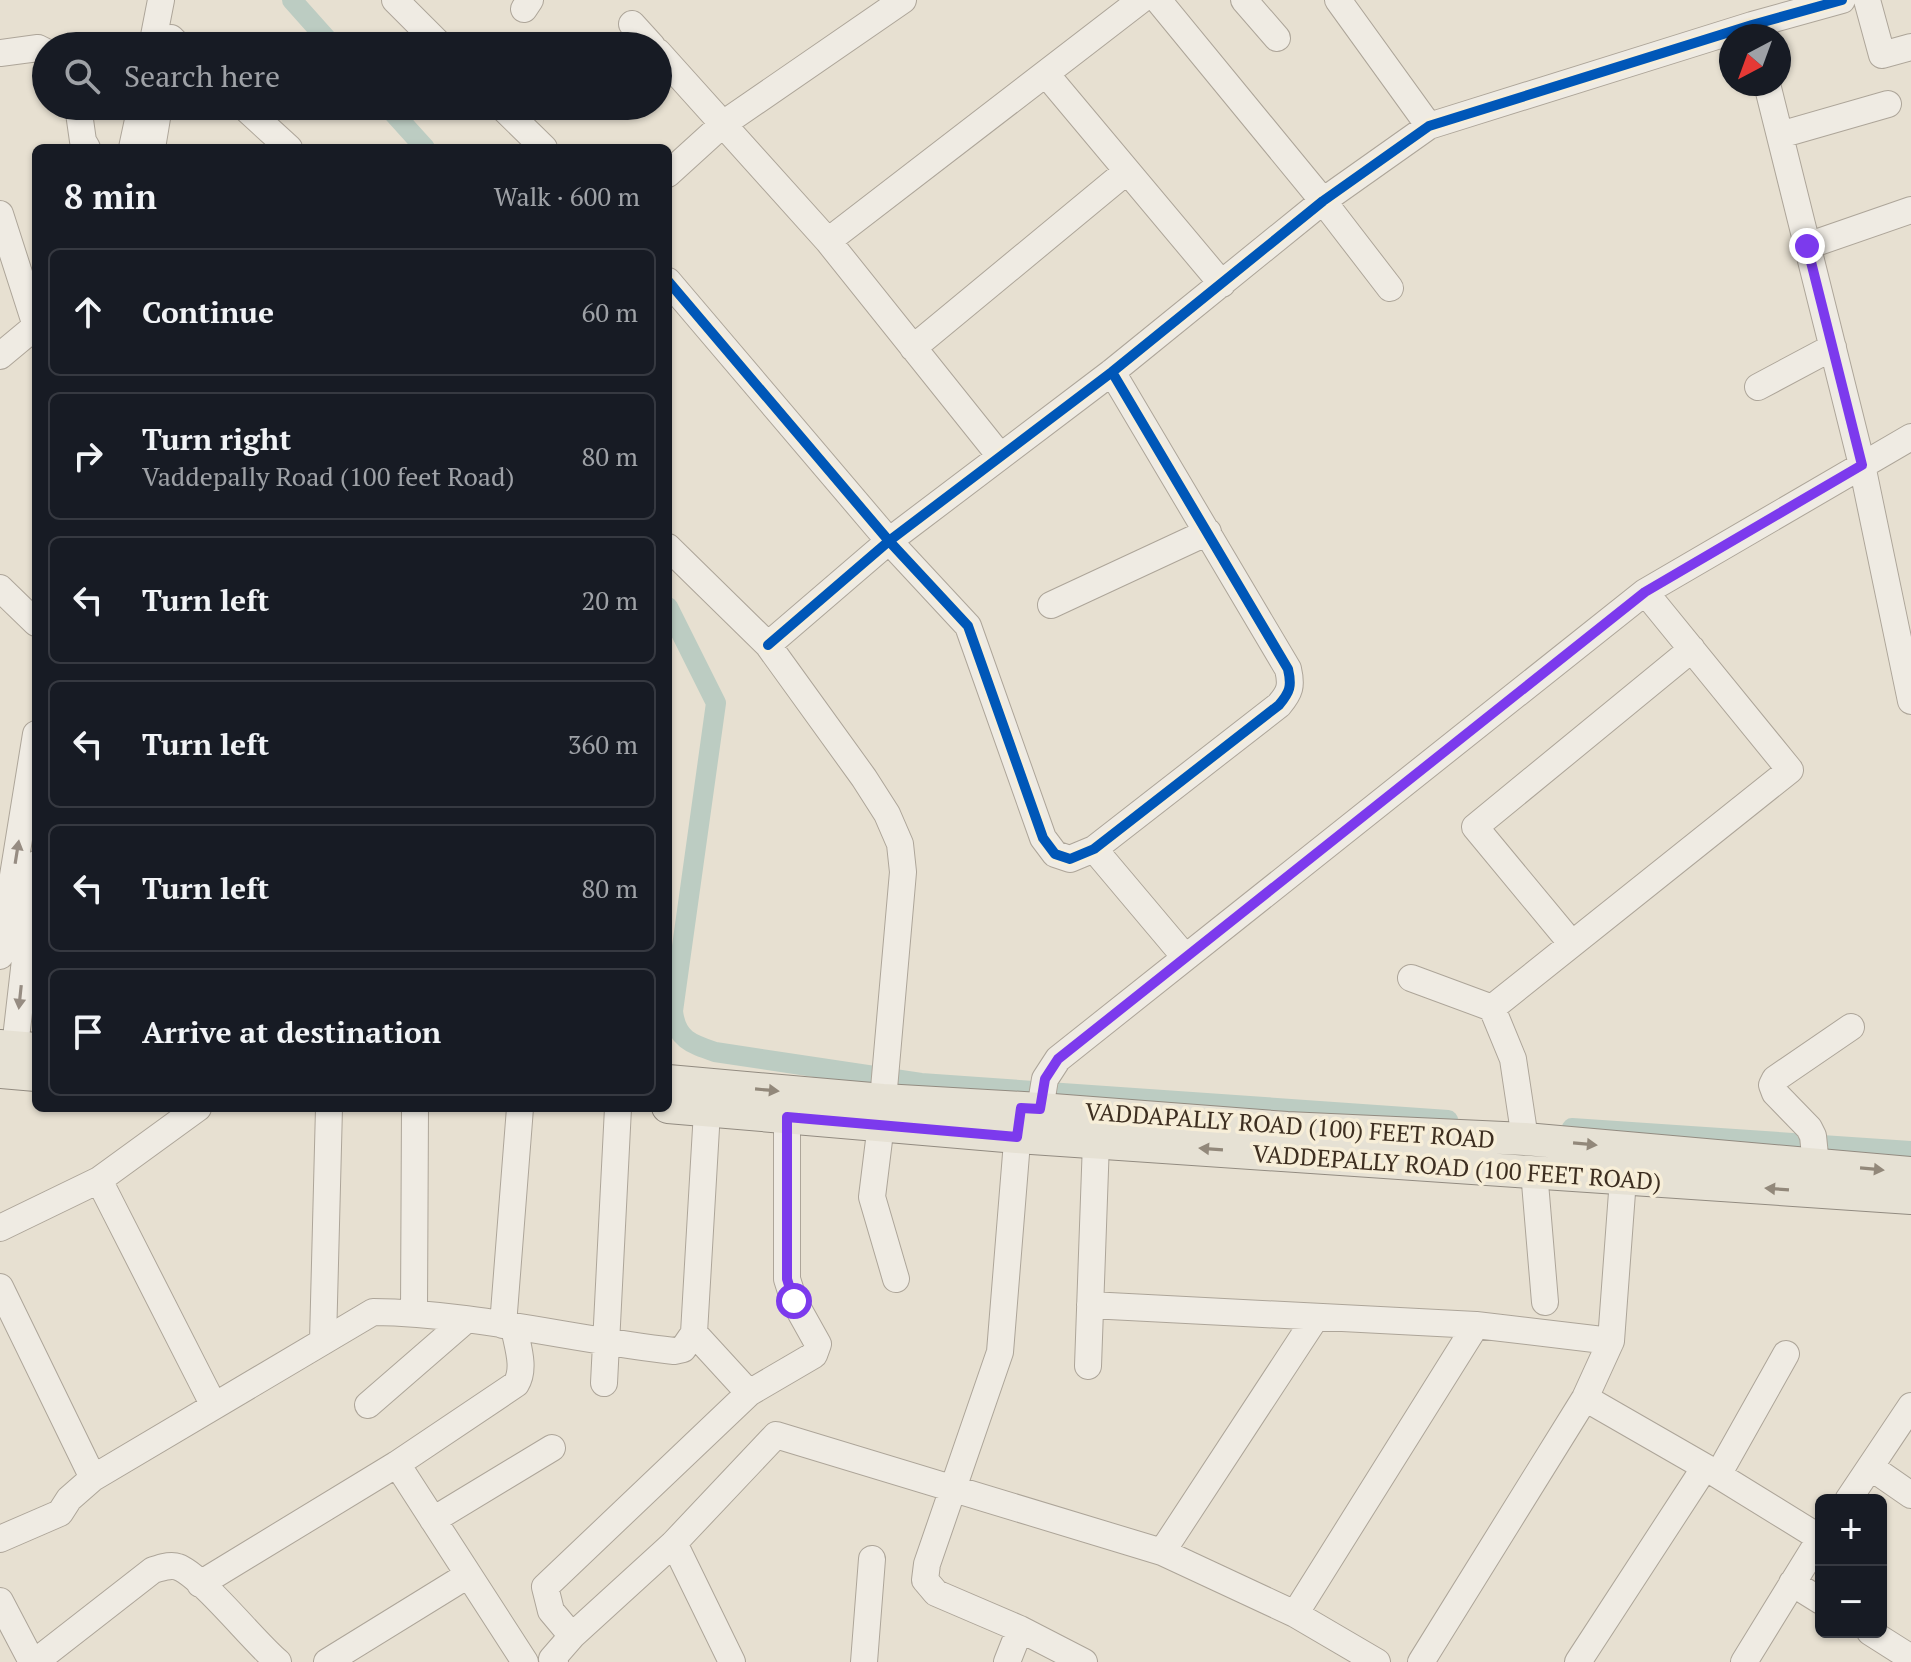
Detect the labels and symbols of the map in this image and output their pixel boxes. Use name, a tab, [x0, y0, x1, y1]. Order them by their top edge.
north arrow	[1719, 24, 1791, 96]
route end	[1789, 228, 1825, 264]
one-way arrow	[11, 839, 24, 864]
one-way arrow	[14, 985, 27, 1010]
one-way arrow	[755, 1083, 780, 1096]
street label: VADDAPALLY ROAD (100) FEET ROAD	[1084, 1095, 1496, 1155]
street label: VADDEPALLY ROAD (100 FEET ROAD)	[1252, 1137, 1662, 1197]
one-way arrow	[1573, 1138, 1598, 1151]
one-way arrow	[1198, 1142, 1223, 1155]
one-way arrow	[1860, 1163, 1885, 1176]
one-way arrow	[1764, 1182, 1789, 1195]
route start	[776, 1283, 812, 1319]

